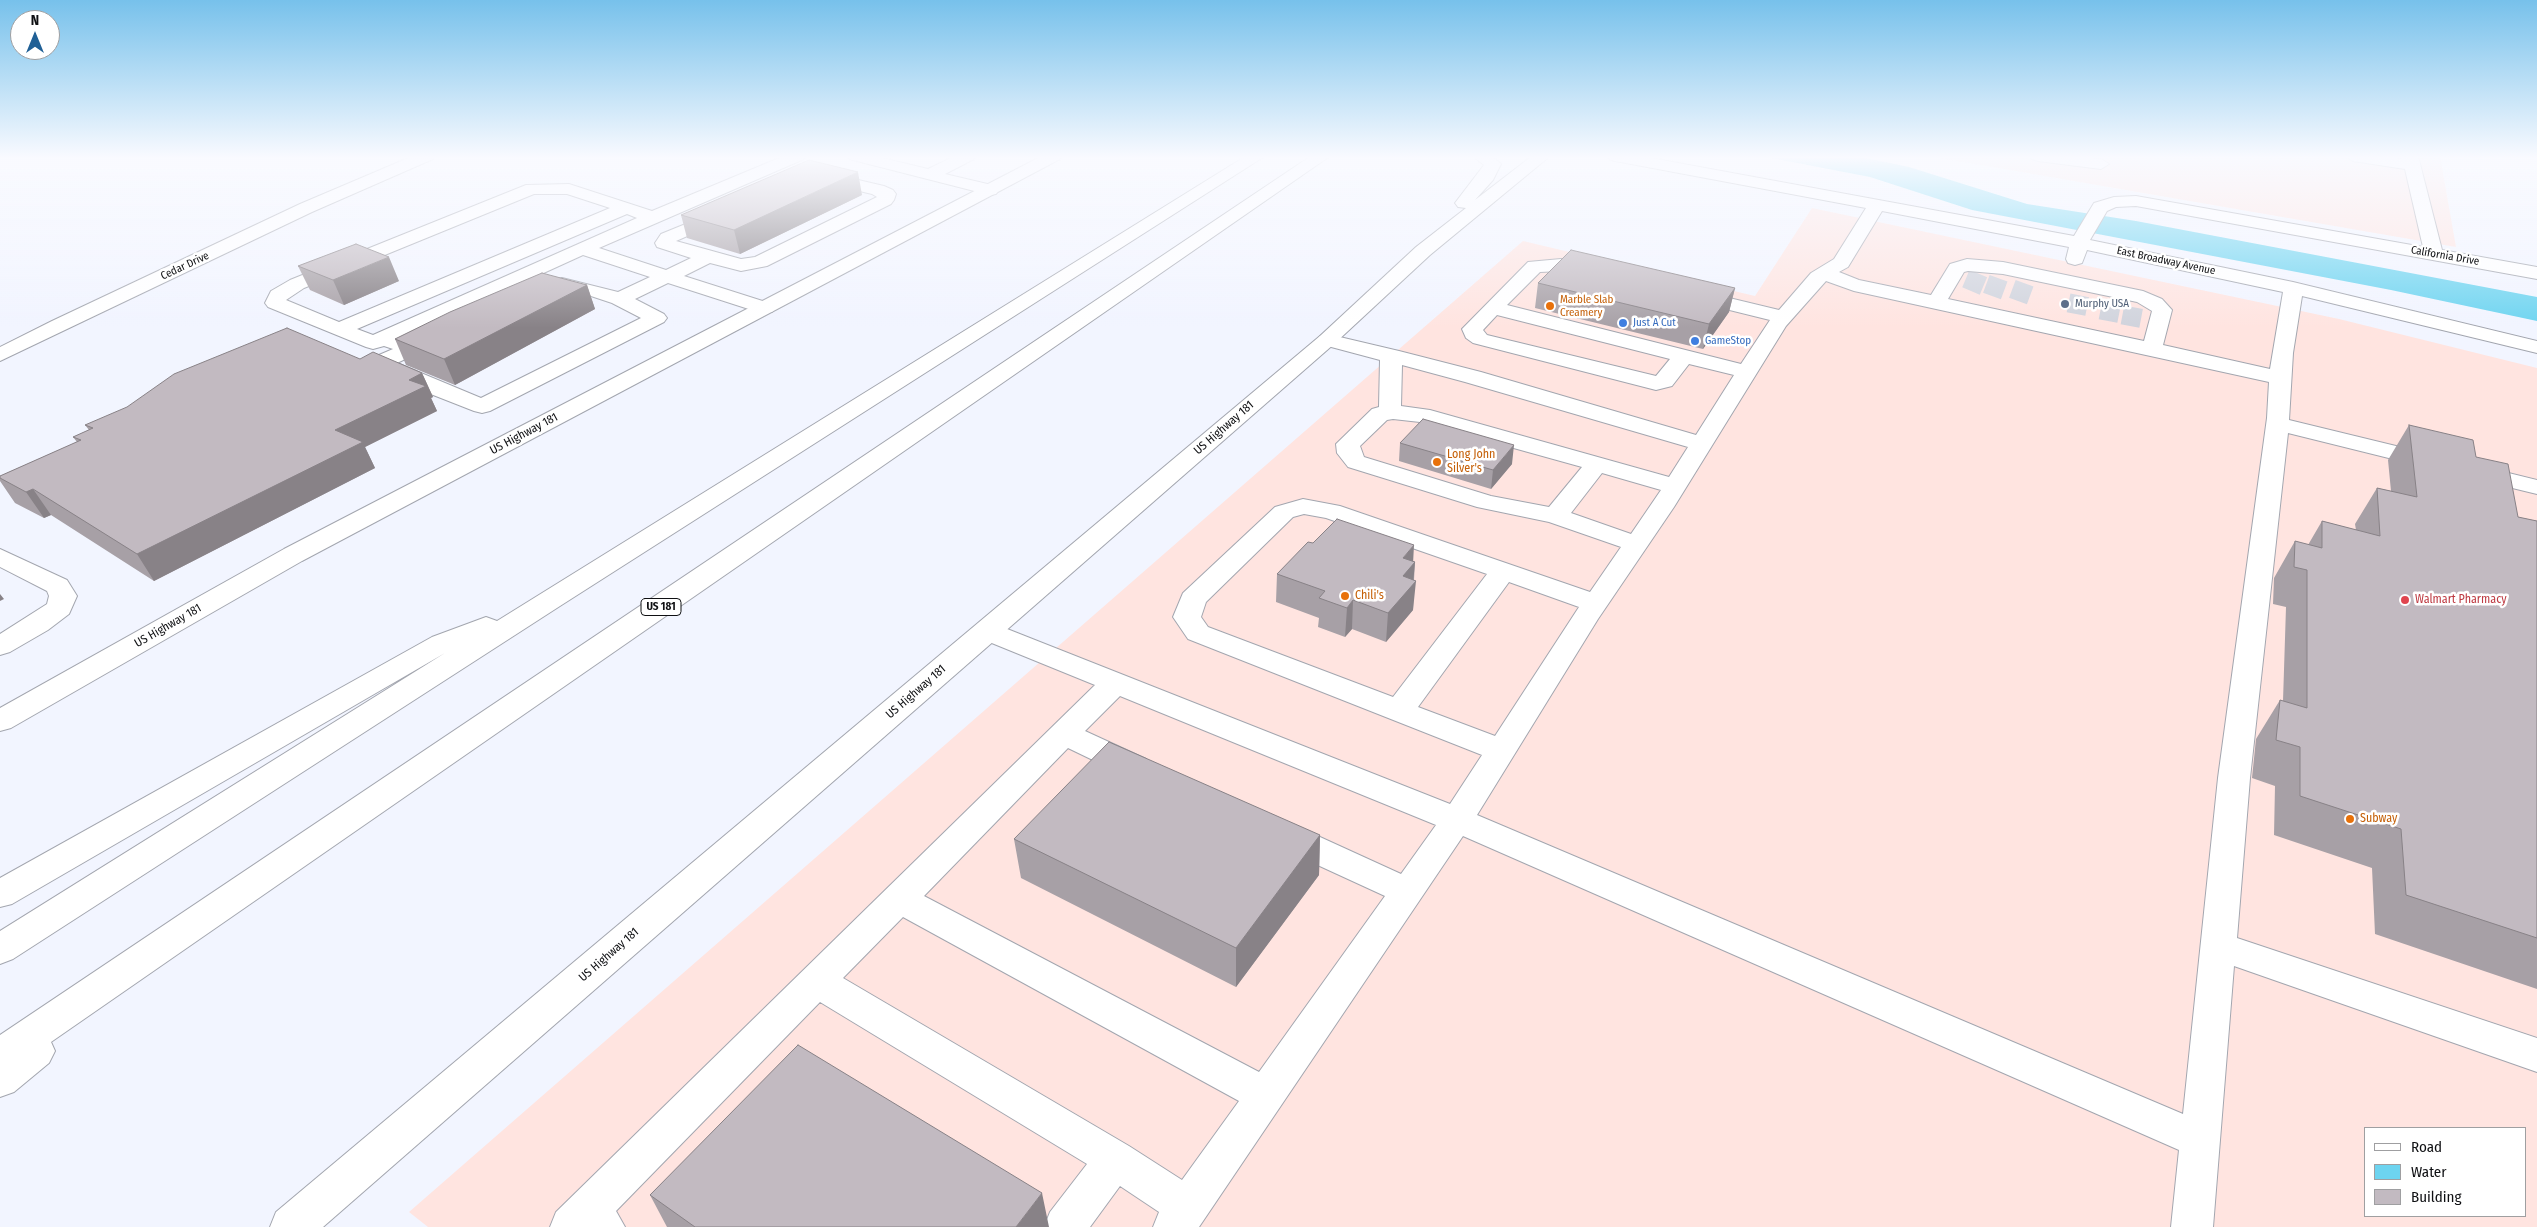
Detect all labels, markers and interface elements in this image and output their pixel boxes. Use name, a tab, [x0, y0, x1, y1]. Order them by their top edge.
north arrow	[10, 10, 60, 60]
text: N	[31, 12, 39, 29]
street label: California Drive	[2410, 243, 2480, 269]
street label: East Broadway Avenue	[2115, 244, 2217, 278]
street label: Cedar Drive	[159, 249, 211, 283]
place label: Marble Slab Creamery	[1560, 293, 1613, 319]
place label: Murphy USA	[2075, 297, 2129, 311]
marker: Murphy USA	[2059, 298, 2071, 310]
marker: Marble Slab Creamery	[1544, 300, 1556, 312]
place label: Just A Cut	[1633, 316, 1676, 330]
marker: Just A Cut	[1617, 317, 1629, 329]
place label: GameStop	[1705, 334, 1751, 348]
marker: GameStop	[1689, 335, 1701, 347]
street label: US Highway 181	[1191, 398, 1257, 458]
street label: US Highway 181	[488, 410, 560, 458]
place label: Long John Silver's	[1447, 448, 1495, 476]
marker: Long John Silver's	[1431, 456, 1443, 468]
place label: Chili's	[1355, 589, 1384, 603]
marker: Chili's	[1339, 590, 1351, 602]
place label: Walmart Pharmacy	[2415, 593, 2507, 607]
marker: Walmart Pharmacy	[2399, 594, 2411, 606]
road number: US 181	[641, 598, 681, 616]
street label: US Highway 181	[132, 601, 204, 651]
street label: US Highway 181	[883, 662, 949, 722]
place label: Subway	[2360, 812, 2397, 826]
marker: Subway	[2344, 813, 2356, 825]
street label: US Highway 181	[576, 925, 642, 985]
legend	[2364, 1127, 2527, 1217]
text: Road	[2411, 1138, 2442, 1156]
text: Water	[2411, 1163, 2446, 1181]
text: Building	[2411, 1188, 2462, 1206]

